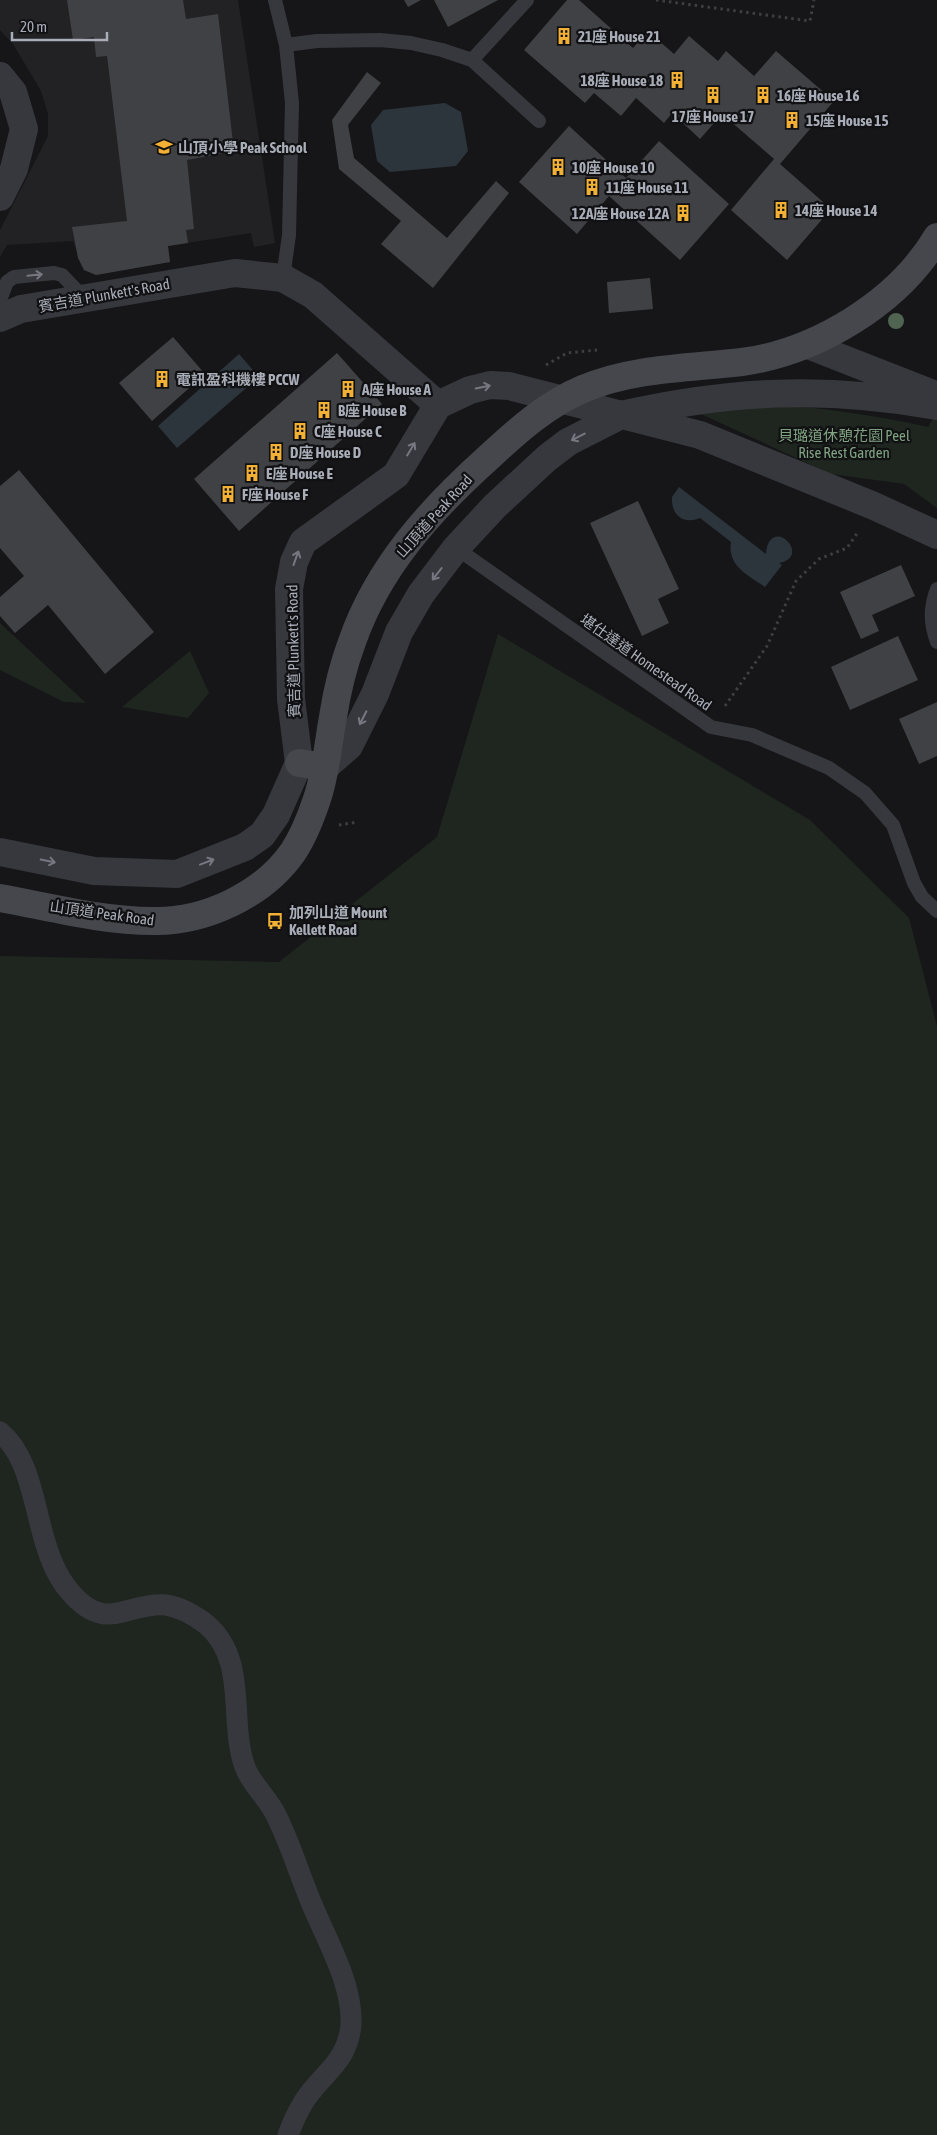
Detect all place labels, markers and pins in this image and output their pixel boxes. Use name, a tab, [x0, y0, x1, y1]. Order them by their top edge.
building icon: 21座 House 21	[554, 26, 574, 46]
place label: 21座 House 21	[578, 28, 660, 45]
building icon: 18座 House 18	[667, 70, 687, 90]
place label: 18座 House 18	[581, 72, 663, 89]
building icon: 17座 House 17	[703, 85, 723, 105]
building icon: 16座 House 16	[753, 85, 773, 105]
place label: 16座 House 16	[777, 87, 859, 104]
place label: 17座 House 17	[672, 108, 754, 125]
building icon: 15座 House 15	[782, 110, 802, 130]
place label: 15座 House 15	[806, 112, 888, 129]
school or university icon: 山頂小學 Peak School	[154, 137, 174, 157]
place label: 山頂小學 Peak School	[178, 139, 308, 156]
building icon: 10座 House 10	[548, 157, 568, 177]
place label: 10座 House 10	[572, 159, 654, 176]
building icon: 11座 House 11	[582, 177, 602, 197]
place label: 11座 House 11	[606, 179, 688, 196]
building icon: 14座 House 14	[771, 200, 791, 220]
place label: 14座 House 14	[795, 202, 877, 219]
building icon: 12A座 House 12A	[673, 203, 693, 223]
place label: 12A座 House 12A	[572, 205, 670, 222]
building icon: 電訊盈科機樓 PCCW	[152, 369, 172, 389]
place label: 電訊盈科機樓 PCCW	[176, 371, 300, 388]
building icon: A座 House A	[338, 379, 358, 399]
place label: A座 House A	[361, 381, 432, 398]
building icon: B座 House B	[314, 400, 334, 420]
place label: B座 House B	[338, 402, 407, 419]
building icon: C座 House C	[290, 421, 310, 441]
place label: C座 House C	[314, 423, 382, 440]
building icon: D座 House D	[266, 442, 286, 462]
place label: D座 House D	[290, 444, 361, 461]
building icon: E座 House E	[242, 463, 262, 483]
place label: E座 House E	[266, 465, 334, 482]
building icon: F座 House F	[218, 484, 238, 504]
place label: F座 House F	[242, 486, 308, 503]
place label: 加列山道 Mount Kellett Road	[289, 904, 388, 938]
bus stop icon: 加列山道 Mount Kellett Road	[265, 911, 285, 931]

